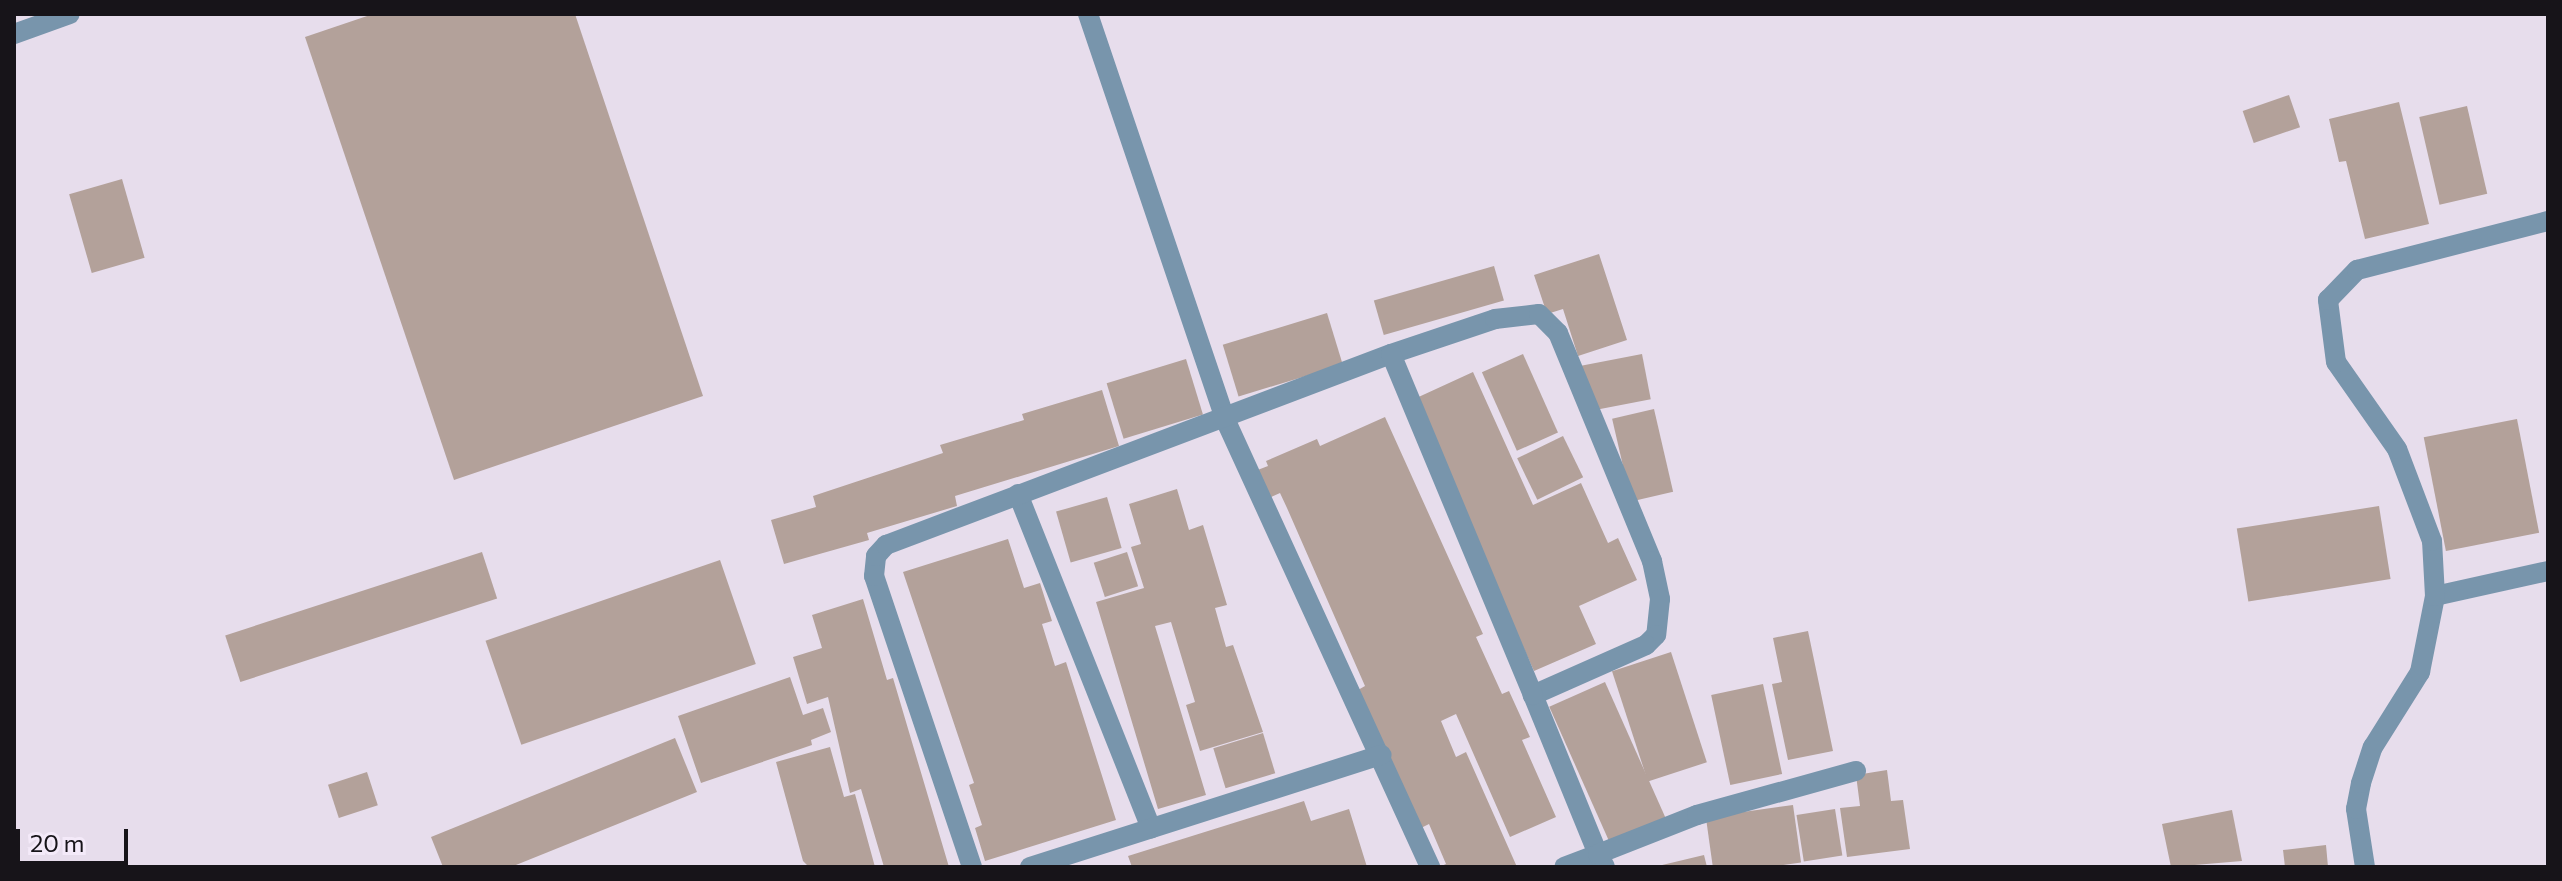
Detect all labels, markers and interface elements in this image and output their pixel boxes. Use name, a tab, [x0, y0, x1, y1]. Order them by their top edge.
scale bar	[20, 813, 132, 863]
text: 20 m	[30, 828, 84, 857]

